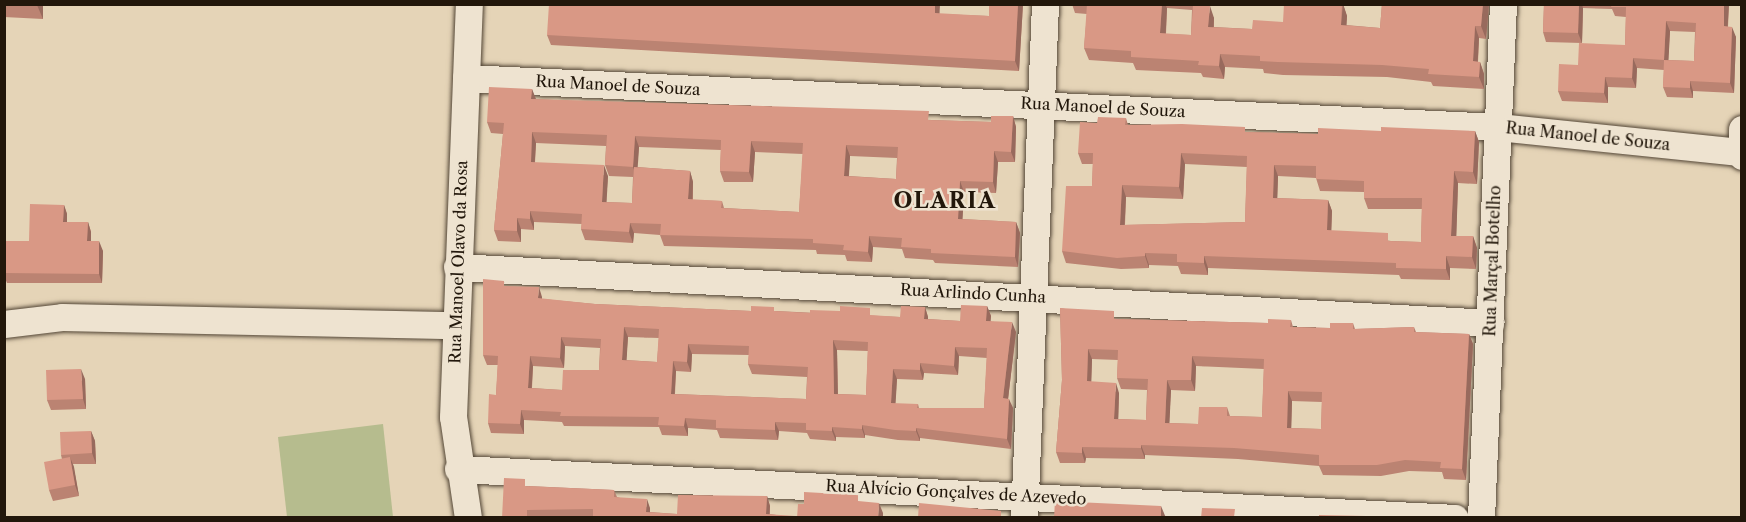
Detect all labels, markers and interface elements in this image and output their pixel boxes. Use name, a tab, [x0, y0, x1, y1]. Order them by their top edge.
street label: Rua Manoel de Souza	[535, 71, 701, 99]
street label: Rua Manoel de Souza	[1020, 93, 1186, 121]
street label: Rua Manoel de Souza	[1505, 118, 1671, 154]
street label: Rua Manoel Olavo da Rosa	[445, 160, 471, 364]
street label: Rua Marçal Botelho	[1480, 185, 1504, 337]
district label: OLARIA	[893, 188, 997, 214]
street label: Rua Arlindo Cunha	[899, 280, 1047, 306]
street label: Rua Alvício Gonçalves de Azevedo	[824, 476, 1088, 508]

